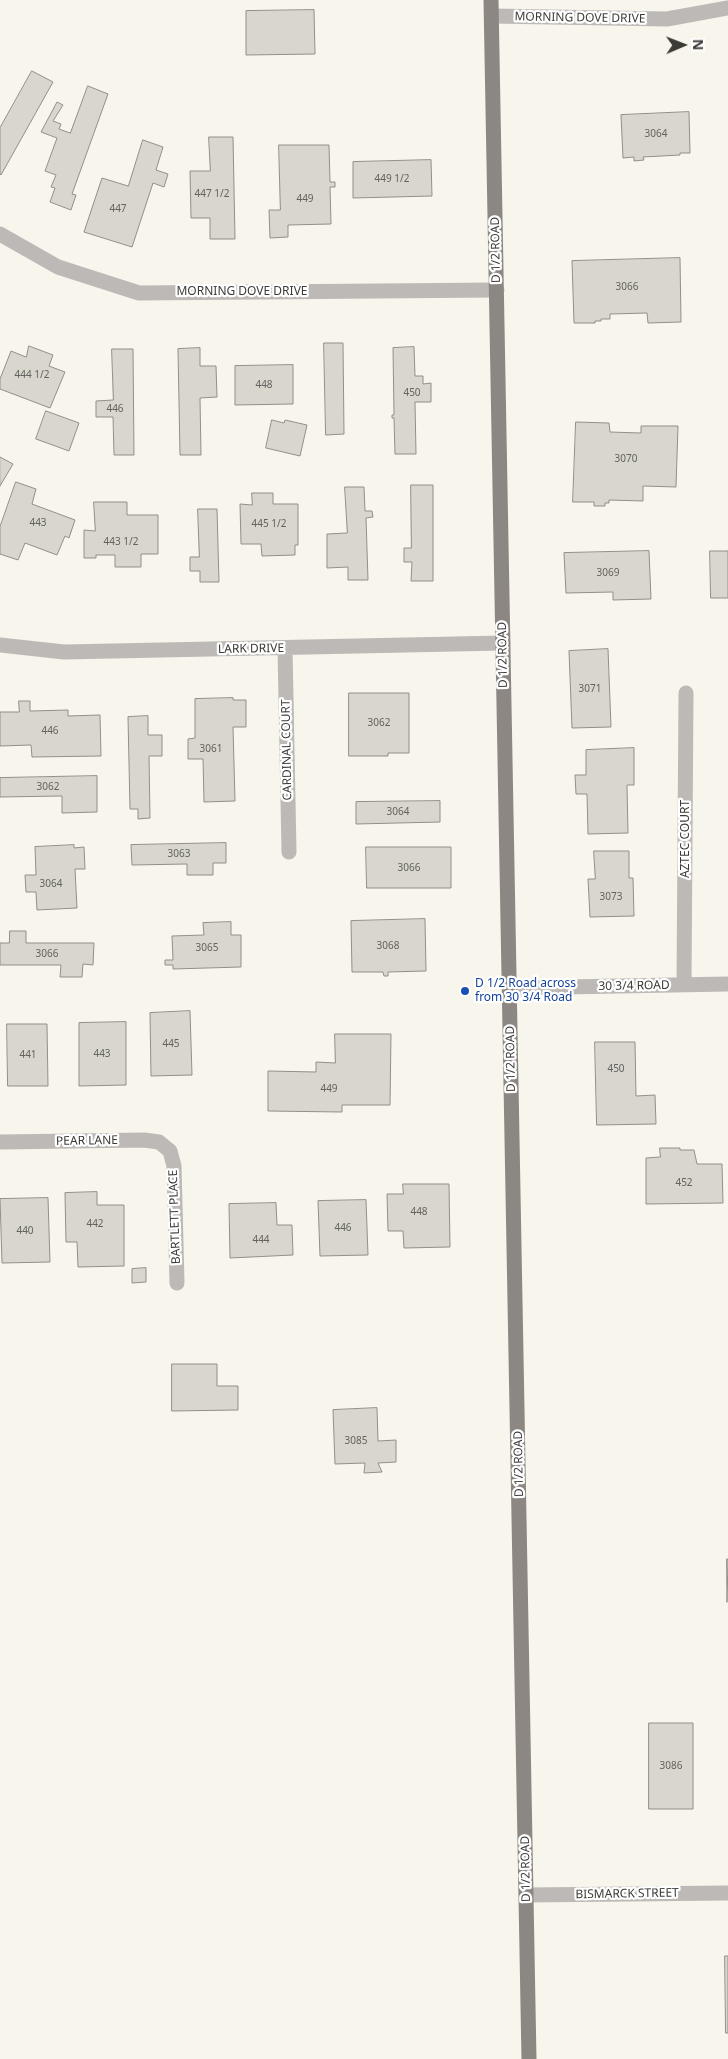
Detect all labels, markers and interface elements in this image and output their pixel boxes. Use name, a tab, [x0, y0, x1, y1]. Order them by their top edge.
street label: MORNING DOVE DRIVE	[514, 10, 646, 26]
north arrow	[658, 20, 708, 70]
text: N	[689, 39, 708, 51]
house number: 3064	[645, 128, 667, 140]
house number: 449 1/2	[375, 173, 409, 185]
house number: 447 1/2	[195, 188, 229, 200]
house number: 449	[296, 193, 314, 205]
house number: 447	[109, 203, 127, 215]
street label: D 1/2 ROAD	[488, 217, 504, 283]
house number: 3066	[616, 281, 638, 293]
street label: MORNING DOVE DRIVE	[176, 285, 308, 299]
house number: 444 1/2	[15, 369, 49, 381]
house number: 448	[255, 379, 273, 391]
house number: 450	[403, 387, 421, 399]
house number: 446	[106, 403, 124, 415]
house number: 3070	[615, 453, 637, 465]
house number: 443	[29, 517, 47, 529]
house number: 445 1/2	[252, 518, 286, 530]
house number: 443 1/2	[104, 536, 138, 548]
house number: 3069	[597, 567, 619, 579]
street label: D 1/2 ROAD	[495, 622, 511, 688]
street label: LARK DRIVE	[218, 641, 284, 657]
house number: 3071	[579, 683, 601, 695]
street label: CARDINAL COURT	[279, 699, 295, 801]
house number: 3062	[368, 717, 390, 729]
house number: 446	[41, 725, 59, 737]
house number: 3061	[200, 743, 222, 755]
house number: 3062	[37, 781, 59, 793]
street label: AZTEC COURT	[679, 800, 693, 878]
house number: 3064	[387, 806, 409, 818]
house number: 3063	[168, 848, 190, 860]
house number: 3066	[398, 862, 420, 874]
house number: 3064	[40, 878, 62, 890]
house number: 3073	[600, 891, 622, 903]
house number: 3068	[377, 940, 399, 952]
house number: 3065	[196, 942, 218, 954]
house number: 3066	[36, 948, 58, 960]
place label: D 1/2 Road across from 30 3/4 Road	[475, 977, 576, 1005]
street label: 30 3/4 ROAD	[598, 978, 670, 994]
marker: D 1/2 Road across from 30 3/4 Road	[459, 985, 471, 997]
street label: D 1/2 ROAD	[503, 1026, 519, 1092]
house number: 445	[162, 1038, 180, 1050]
house number: 443	[93, 1048, 111, 1060]
house number: 441	[19, 1049, 37, 1061]
house number: 450	[607, 1063, 625, 1075]
house number: 449	[320, 1083, 338, 1095]
street label: PEAR LANE	[56, 1133, 118, 1149]
street label: BARTLETT PLACE	[166, 1170, 184, 1264]
house number: 452	[675, 1177, 693, 1189]
house number: 448	[410, 1206, 428, 1218]
house number: 442	[86, 1218, 104, 1230]
house number: 446	[334, 1222, 352, 1234]
house number: 440	[16, 1225, 34, 1237]
house number: 444	[252, 1234, 270, 1246]
street label: D 1/2 ROAD	[511, 1431, 527, 1497]
house number: 3085	[345, 1435, 367, 1447]
house number: 3086	[660, 1760, 682, 1772]
street label: D 1/2 ROAD	[518, 1836, 534, 1902]
street label: BISMARCK STREET	[575, 1886, 679, 1902]

